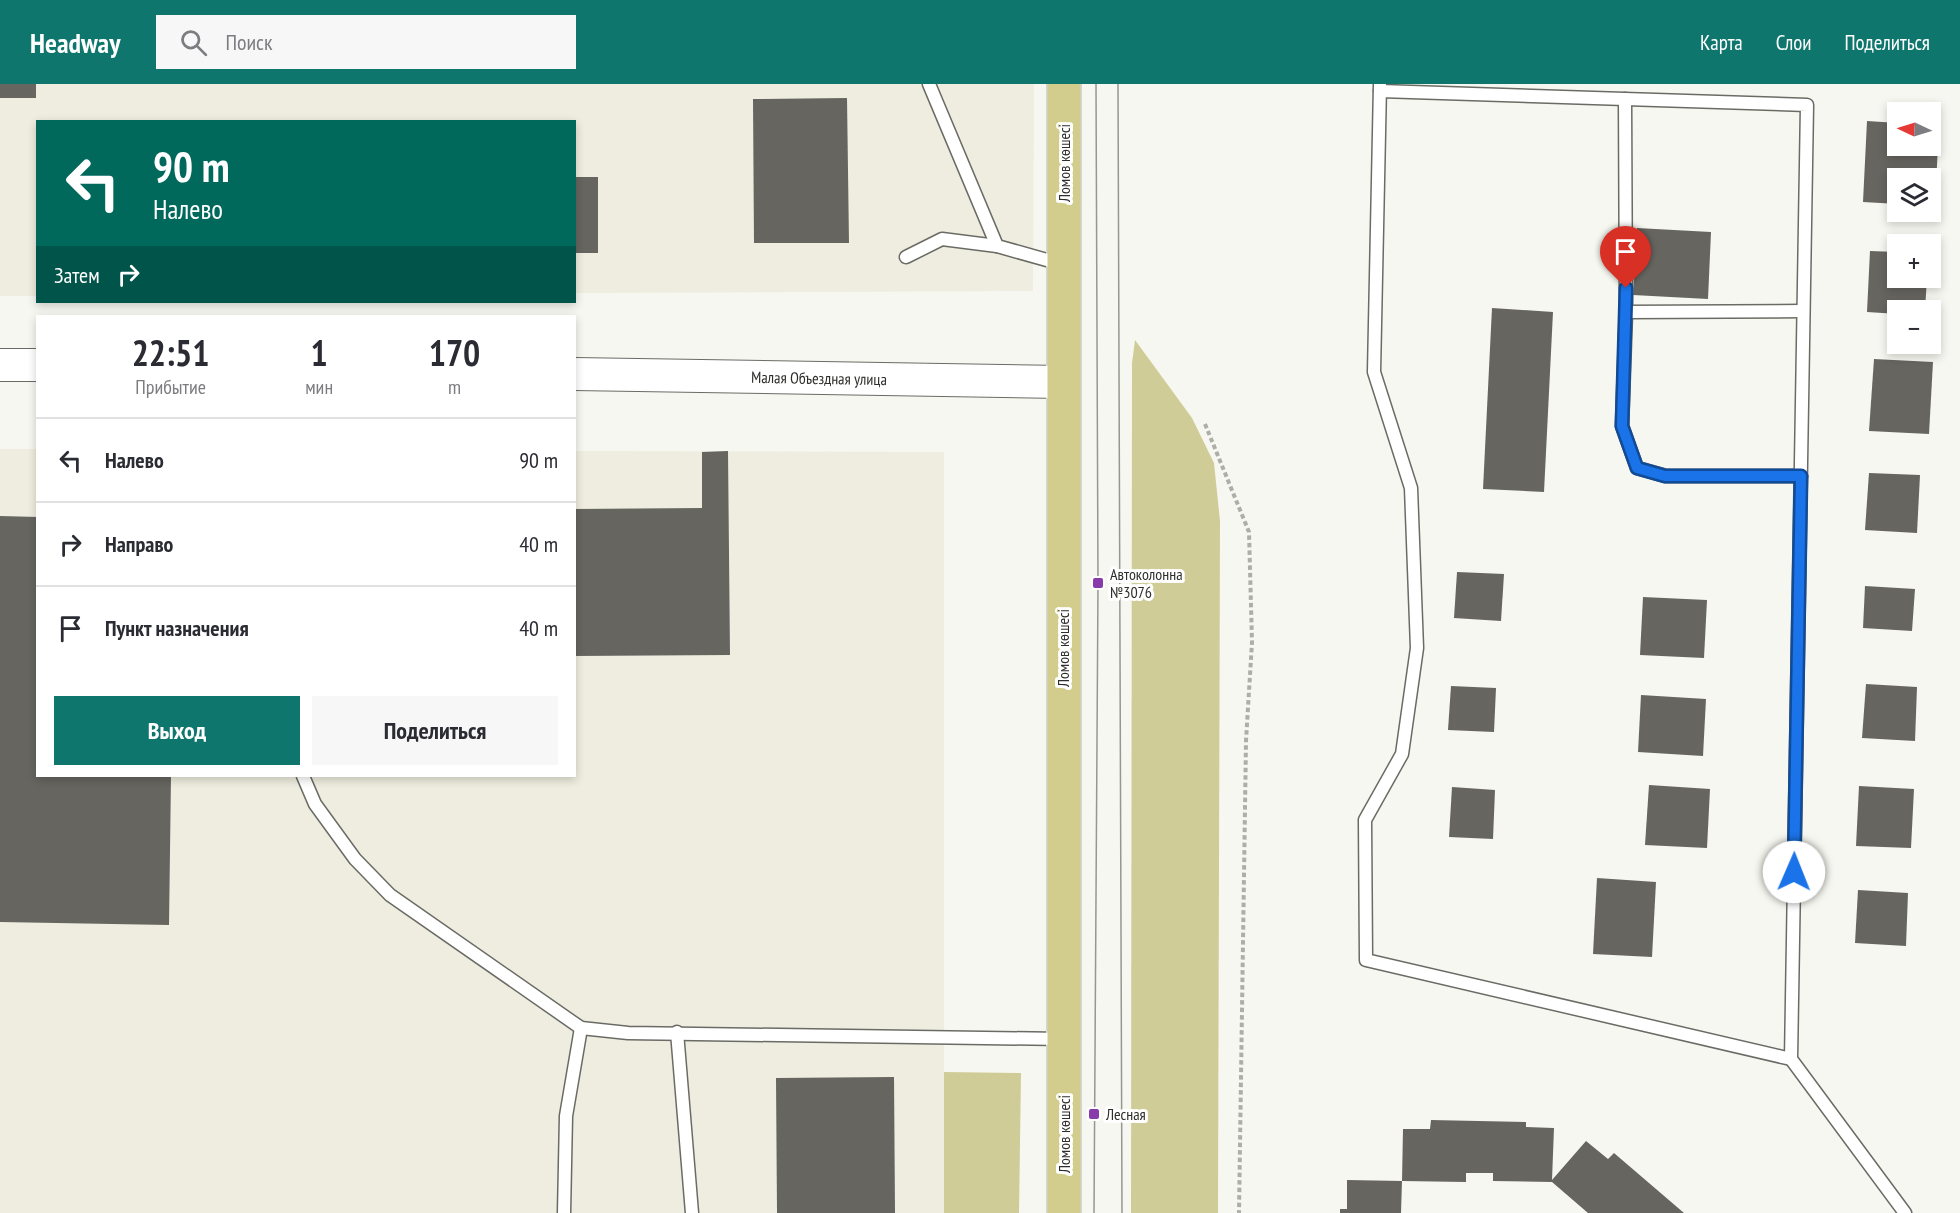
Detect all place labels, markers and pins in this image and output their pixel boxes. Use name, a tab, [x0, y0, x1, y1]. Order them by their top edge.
pin	[1600, 226, 1651, 288]
place label: Автоколонна №3076	[1110, 564, 1183, 602]
marker: Автоколонна №3076	[1091, 576, 1105, 590]
place label: Лесная	[1105, 1104, 1146, 1124]
marker: Лесная	[1087, 1107, 1101, 1121]

